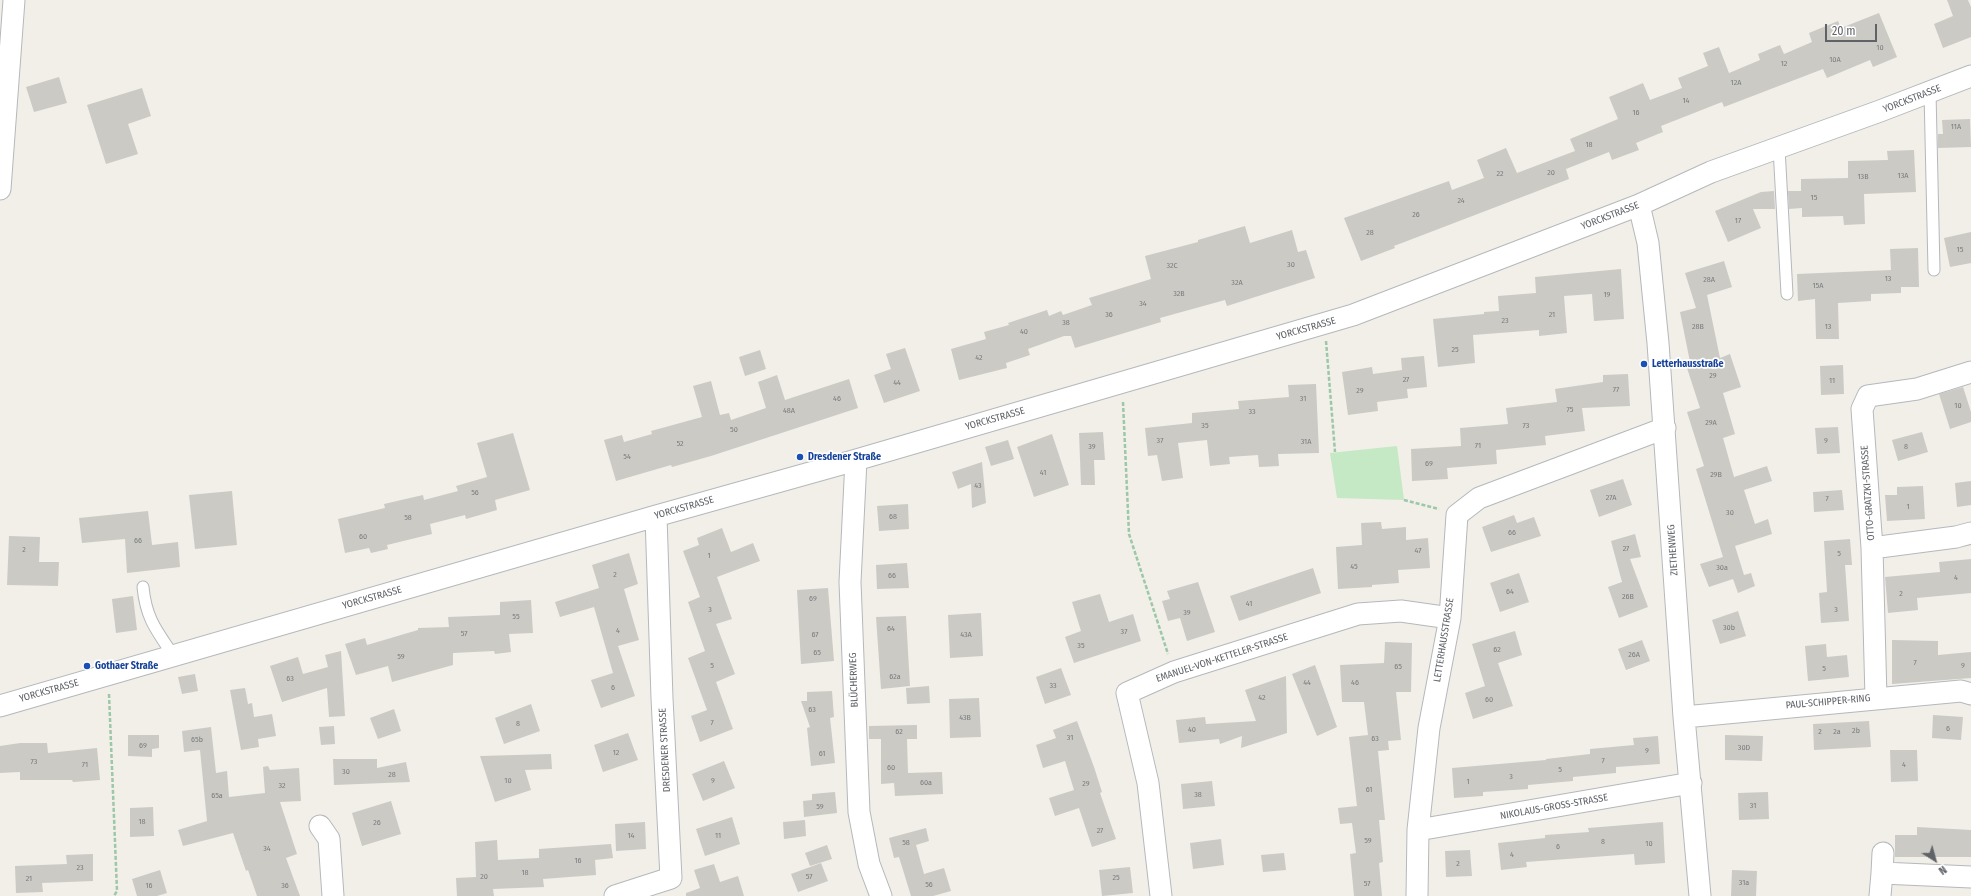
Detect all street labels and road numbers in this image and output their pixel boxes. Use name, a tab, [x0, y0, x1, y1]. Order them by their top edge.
street label: YORCKSTRASSE	[1881, 82, 1943, 116]
street label: YORCKSTRASSE	[1579, 199, 1641, 233]
street label: YORCKSTRASSE	[1275, 315, 1337, 343]
street label: YORCKSTRASSE	[964, 405, 1026, 433]
street label: OTTO-GRATZKI-STRASSE	[1859, 445, 1877, 541]
street label: YORCKSTRASSE	[653, 494, 715, 522]
street label: ZIETHENWEG	[1665, 524, 1681, 576]
street label: YORCKSTRASSE	[341, 584, 403, 612]
street label: LETTERHAUSSTRASSE	[1431, 597, 1457, 683]
street label: EMANUEL-VON-KETTELER-STRASSE	[1155, 631, 1289, 685]
street label: BLÜCHERWEG	[847, 652, 861, 708]
street label: YORCKSTRASSE	[18, 677, 80, 705]
street label: PAUL-SCHIPPER-RING	[1785, 692, 1871, 712]
street label: DRESDENER STRASSE	[657, 708, 673, 792]
street label: NIKOLAUS-GROSS-STRASSE	[1499, 792, 1609, 822]

